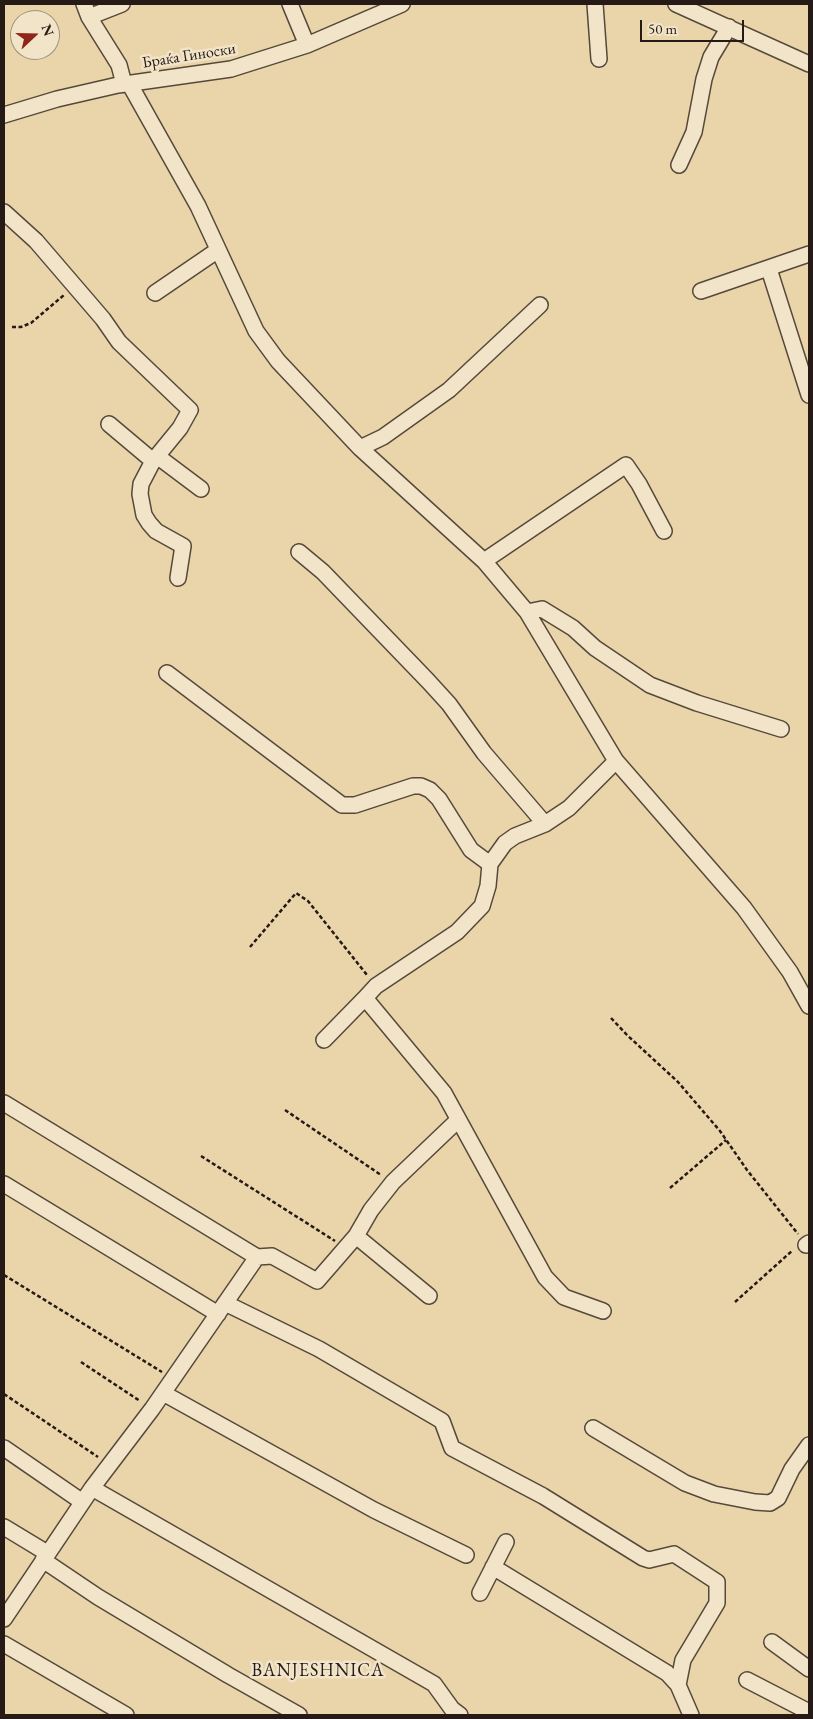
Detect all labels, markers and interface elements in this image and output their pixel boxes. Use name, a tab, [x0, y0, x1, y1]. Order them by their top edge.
north arrow	[10, 10, 60, 60]
scale bar	[643, 10, 747, 42]
text: 50 m	[648, 19, 677, 38]
text: N	[38, 21, 58, 38]
street label: Браќа Гиноски	[141, 39, 237, 73]
district label: BANJESHNICA	[250, 1660, 386, 1682]

